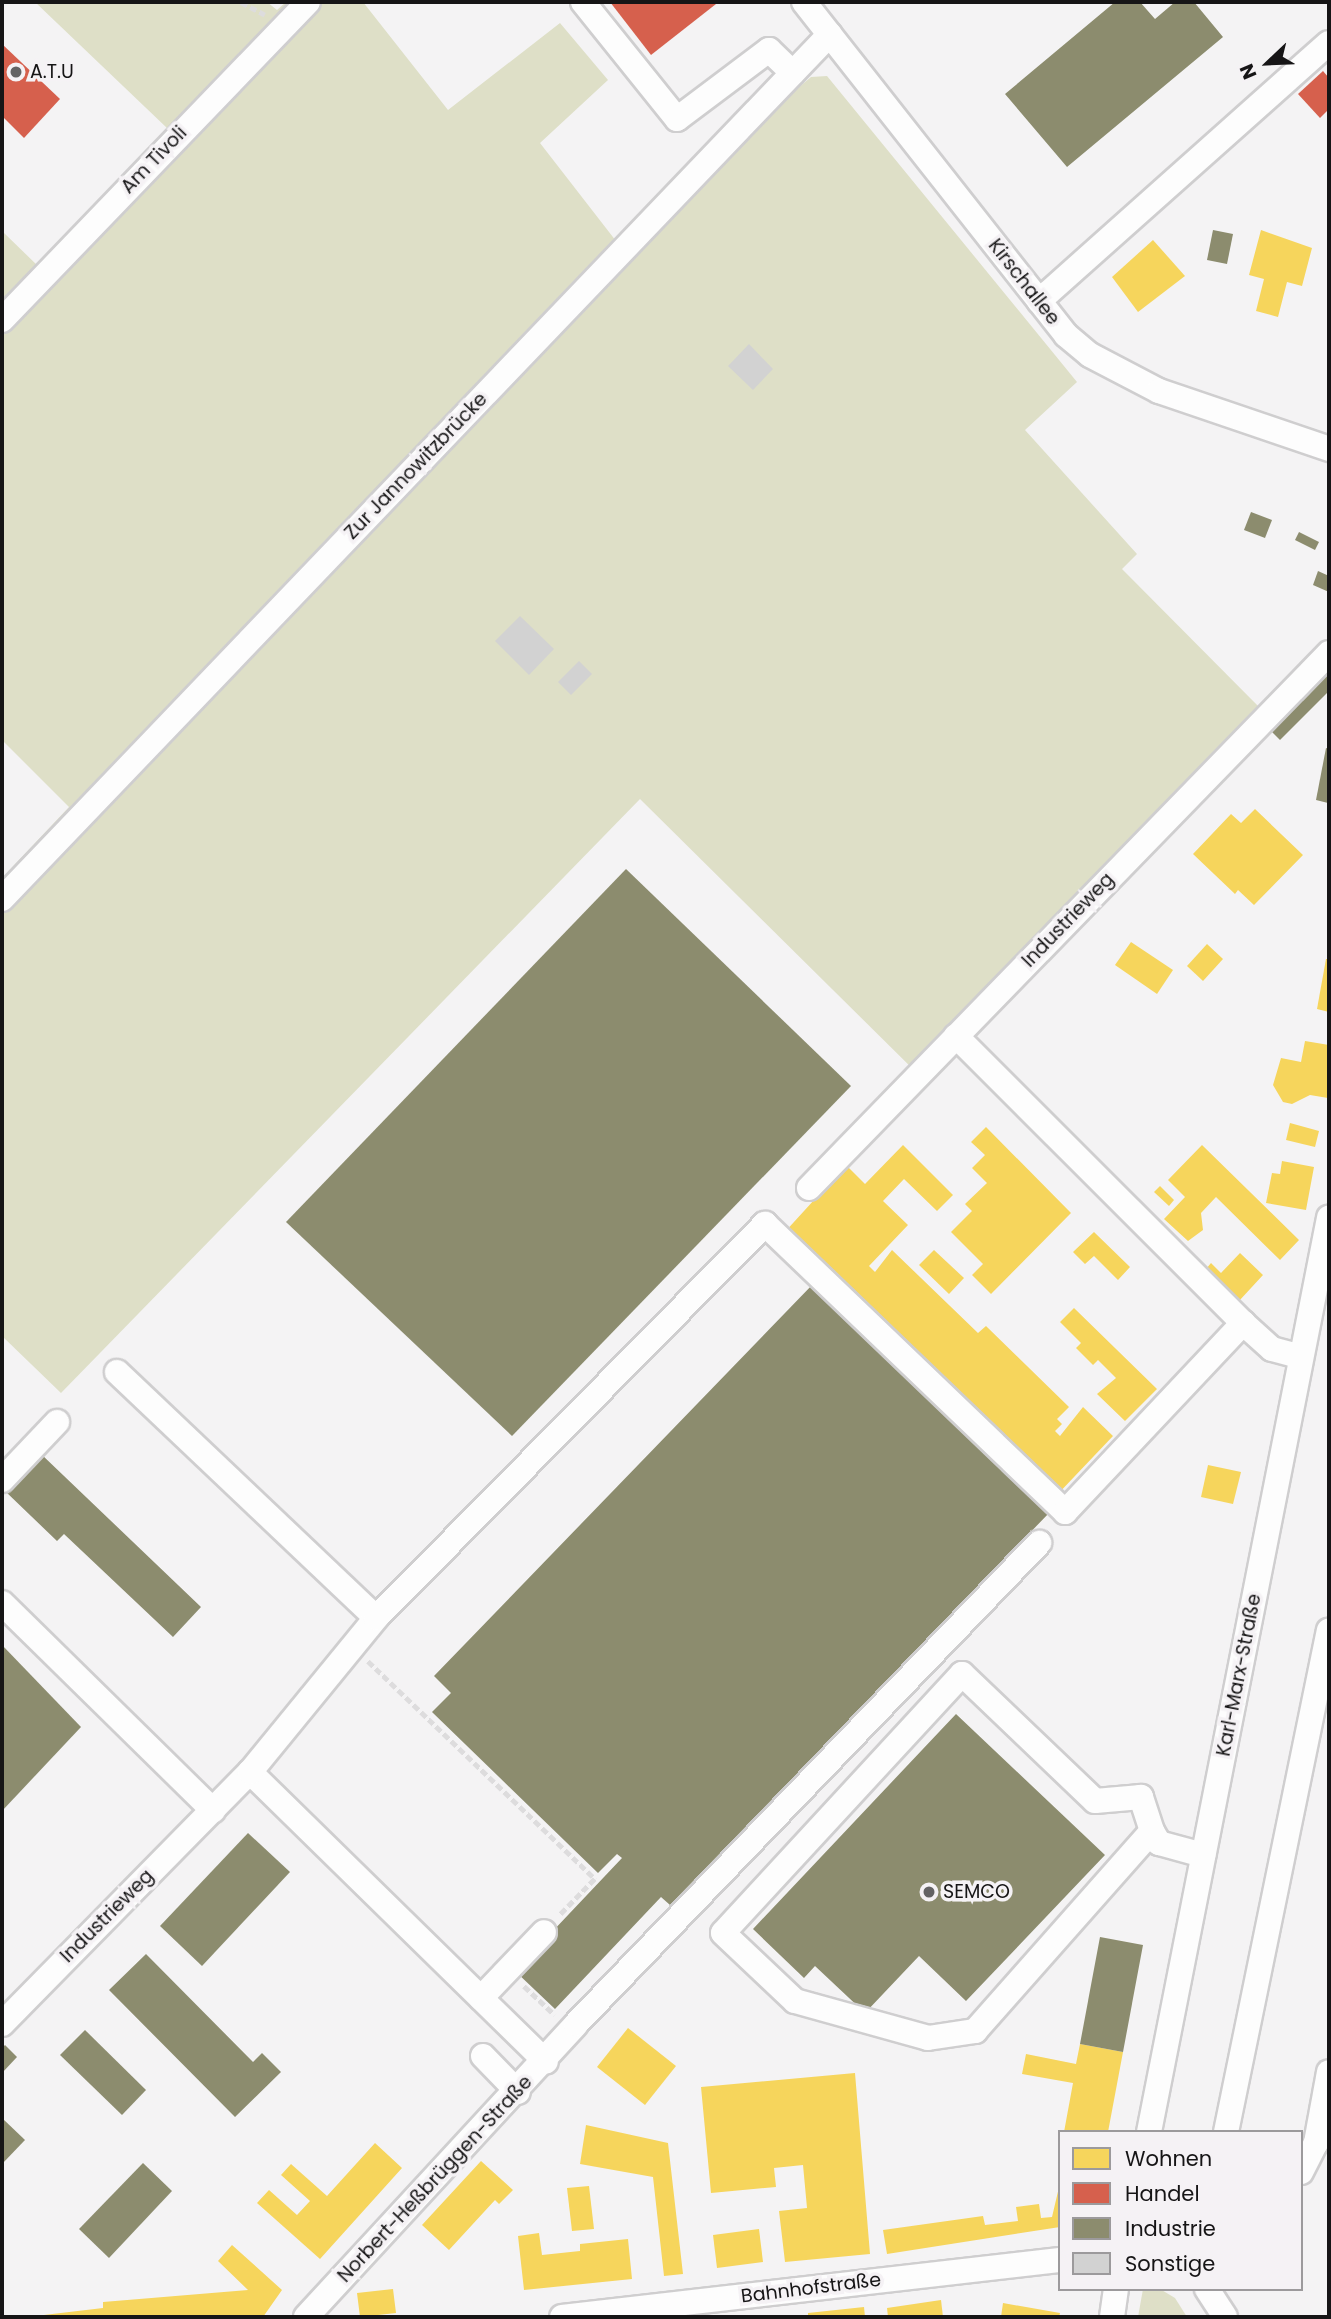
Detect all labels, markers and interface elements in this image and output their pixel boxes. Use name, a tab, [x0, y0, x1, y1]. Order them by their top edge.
north arrow	[1233, 28, 1303, 98]
text: N	[1233, 60, 1263, 83]
place label: A.T.U	[30, 61, 74, 83]
marker: A.T.U	[8, 64, 24, 80]
street label: Am Tivoli	[116, 122, 192, 198]
street label: Kirschallee	[983, 235, 1065, 329]
street label: Zur Jannowitzbrücke	[340, 388, 492, 544]
street label: Industrieweg	[1017, 868, 1119, 972]
street label: Karl-Marx-Straße	[1212, 1592, 1266, 1758]
street label: Industrieweg	[56, 1865, 158, 1967]
place label: SEMCO	[943, 1881, 1010, 1903]
marker: SEMCO	[921, 1884, 937, 1900]
street label: Norbert-Heßbrüggen-Straße	[333, 2071, 537, 2287]
legend	[1058, 2130, 1303, 2291]
text: Wohnen	[1125, 2144, 1212, 2173]
text: Handel	[1125, 2179, 1200, 2208]
text: Industrie	[1125, 2214, 1216, 2243]
text: Sonstige	[1125, 2249, 1215, 2278]
street label: Bahnhofstraße	[740, 2268, 882, 2308]

